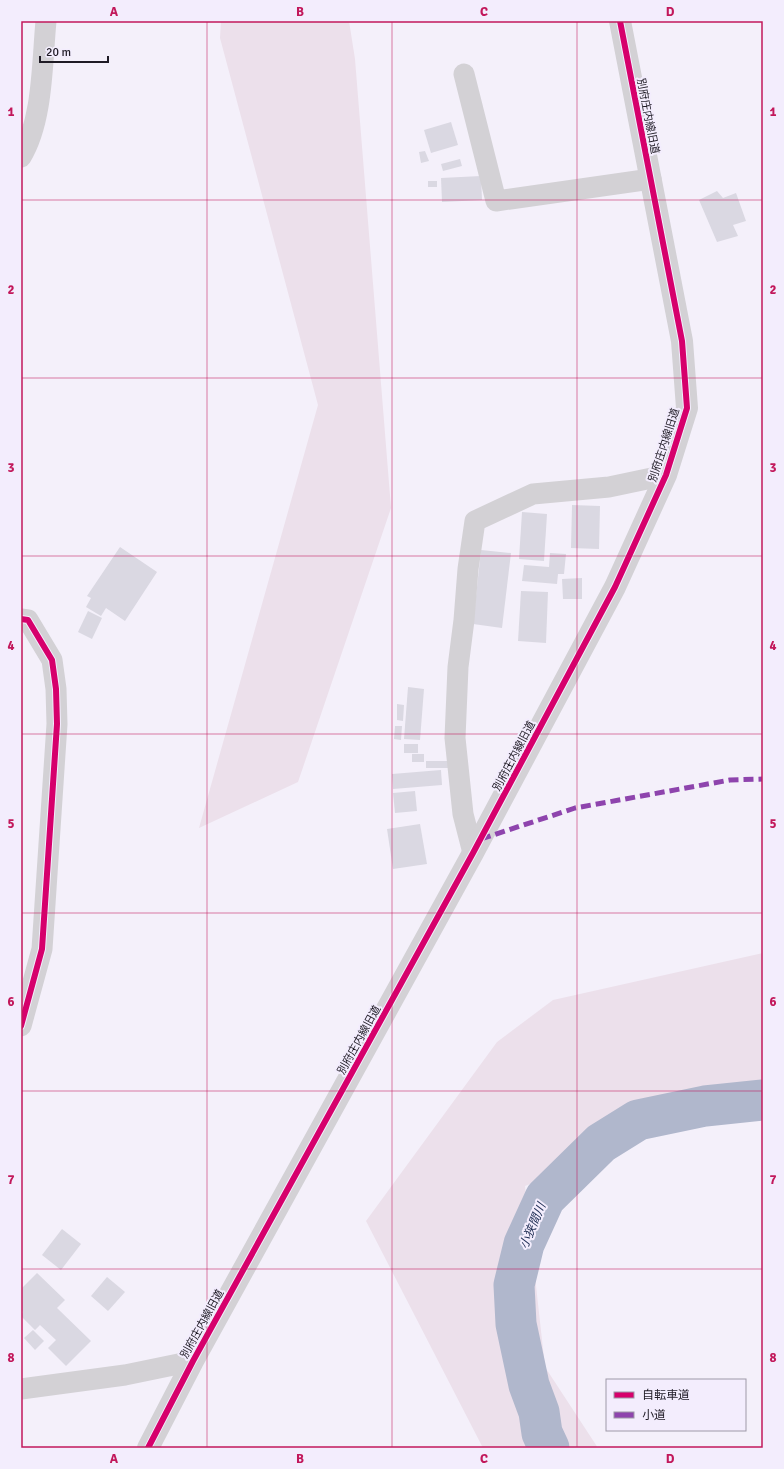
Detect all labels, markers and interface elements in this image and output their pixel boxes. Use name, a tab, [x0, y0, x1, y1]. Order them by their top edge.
text: A	[110, 4, 119, 20]
text: B	[296, 4, 304, 20]
text: C	[480, 4, 488, 20]
text: D	[666, 4, 675, 20]
scale bar	[40, 38, 108, 64]
text: 20 m	[46, 45, 71, 60]
street label: 別府庄内線旧道	[634, 77, 662, 155]
text: 1	[7, 104, 15, 120]
text: 1	[769, 104, 777, 120]
text: 2	[7, 282, 15, 298]
text: 2	[769, 282, 777, 298]
street label: 別府庄内線旧道	[646, 406, 682, 484]
text: 3	[7, 460, 15, 476]
text: 3	[769, 460, 777, 476]
text: 4	[7, 638, 15, 654]
text: 4	[769, 638, 777, 654]
street label: 別府庄内線旧道	[490, 719, 538, 793]
text: 5	[7, 816, 15, 832]
text: 5	[769, 816, 777, 832]
text: 6	[7, 994, 15, 1010]
text: 6	[769, 994, 777, 1010]
street label: 別府庄内線旧道	[335, 1003, 383, 1077]
text: 7	[7, 1172, 15, 1188]
text: 7	[769, 1172, 777, 1188]
water label: 小狭間川	[517, 1199, 550, 1251]
street label: 別府庄内線旧道	[178, 1287, 226, 1361]
text: 8	[7, 1350, 15, 1366]
text: 8	[769, 1350, 777, 1366]
legend	[606, 1379, 746, 1431]
text: 自転車道	[642, 1388, 690, 1403]
text: 小道	[642, 1408, 666, 1423]
text: A	[110, 1451, 119, 1467]
text: B	[296, 1451, 304, 1467]
text: C	[480, 1451, 488, 1467]
text: D	[666, 1451, 675, 1467]

